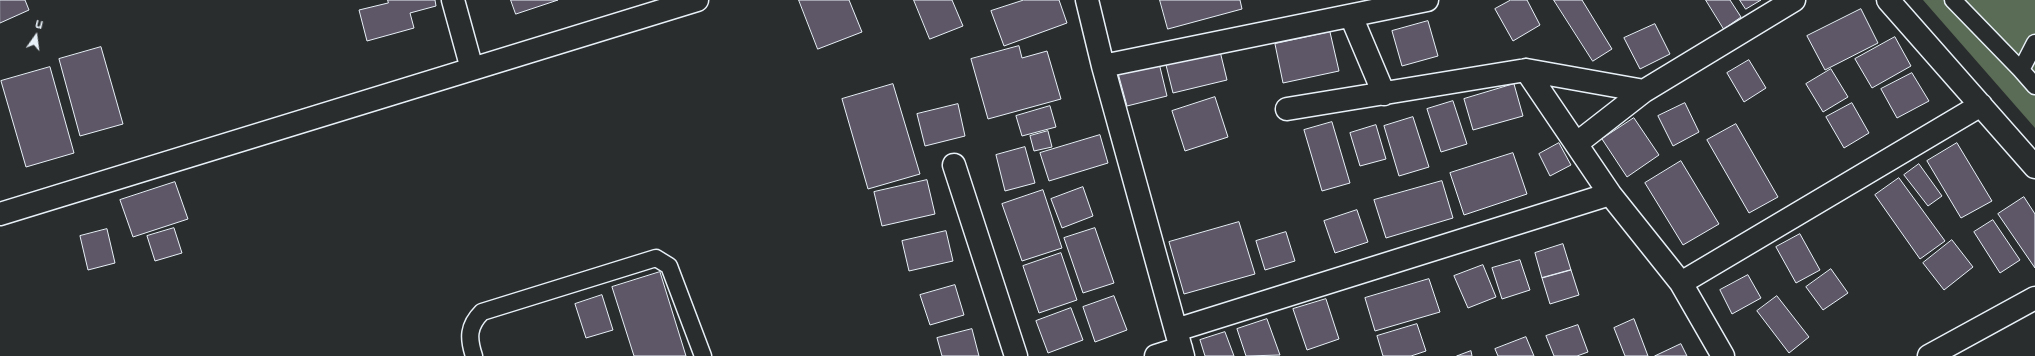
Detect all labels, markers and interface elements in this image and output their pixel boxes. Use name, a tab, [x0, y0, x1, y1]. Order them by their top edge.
north arrow	[16, 16, 56, 56]
text: U	[33, 16, 45, 32]

